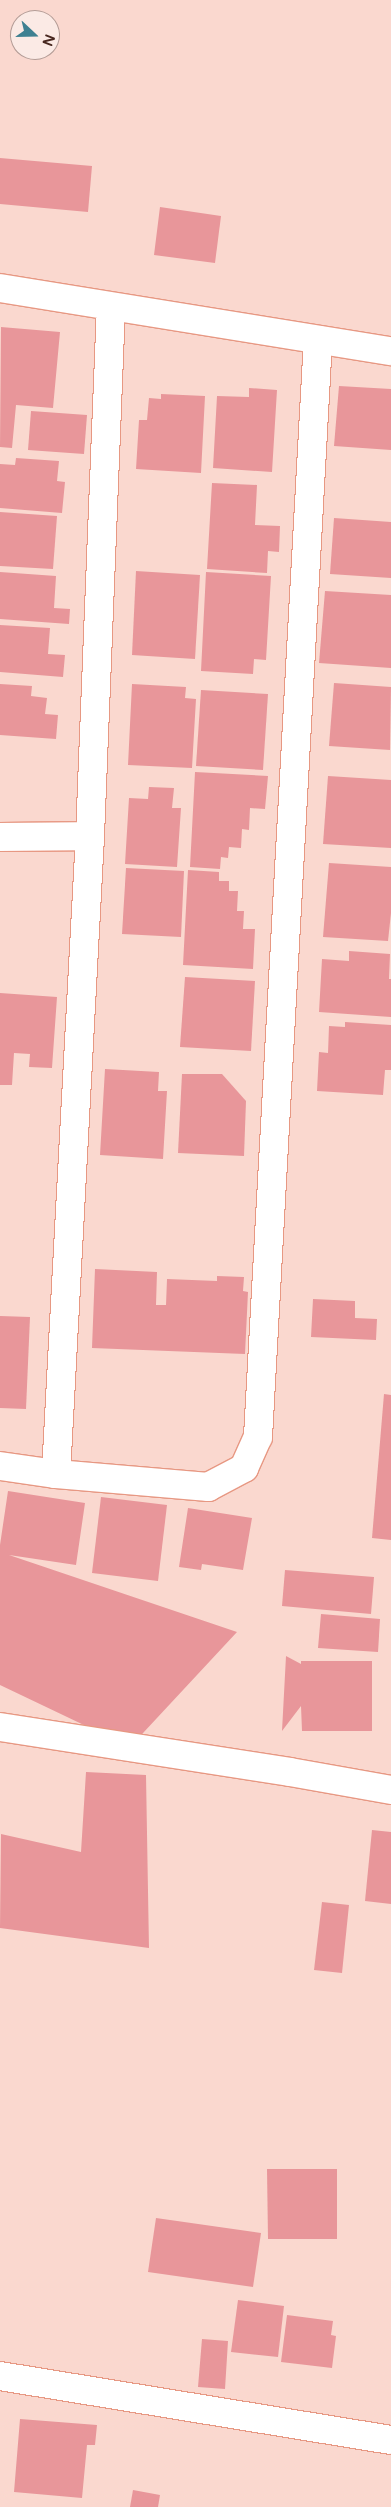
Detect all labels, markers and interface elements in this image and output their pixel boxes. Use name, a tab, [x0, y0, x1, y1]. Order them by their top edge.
north arrow	[10, 10, 60, 60]
text: N	[39, 32, 58, 48]

